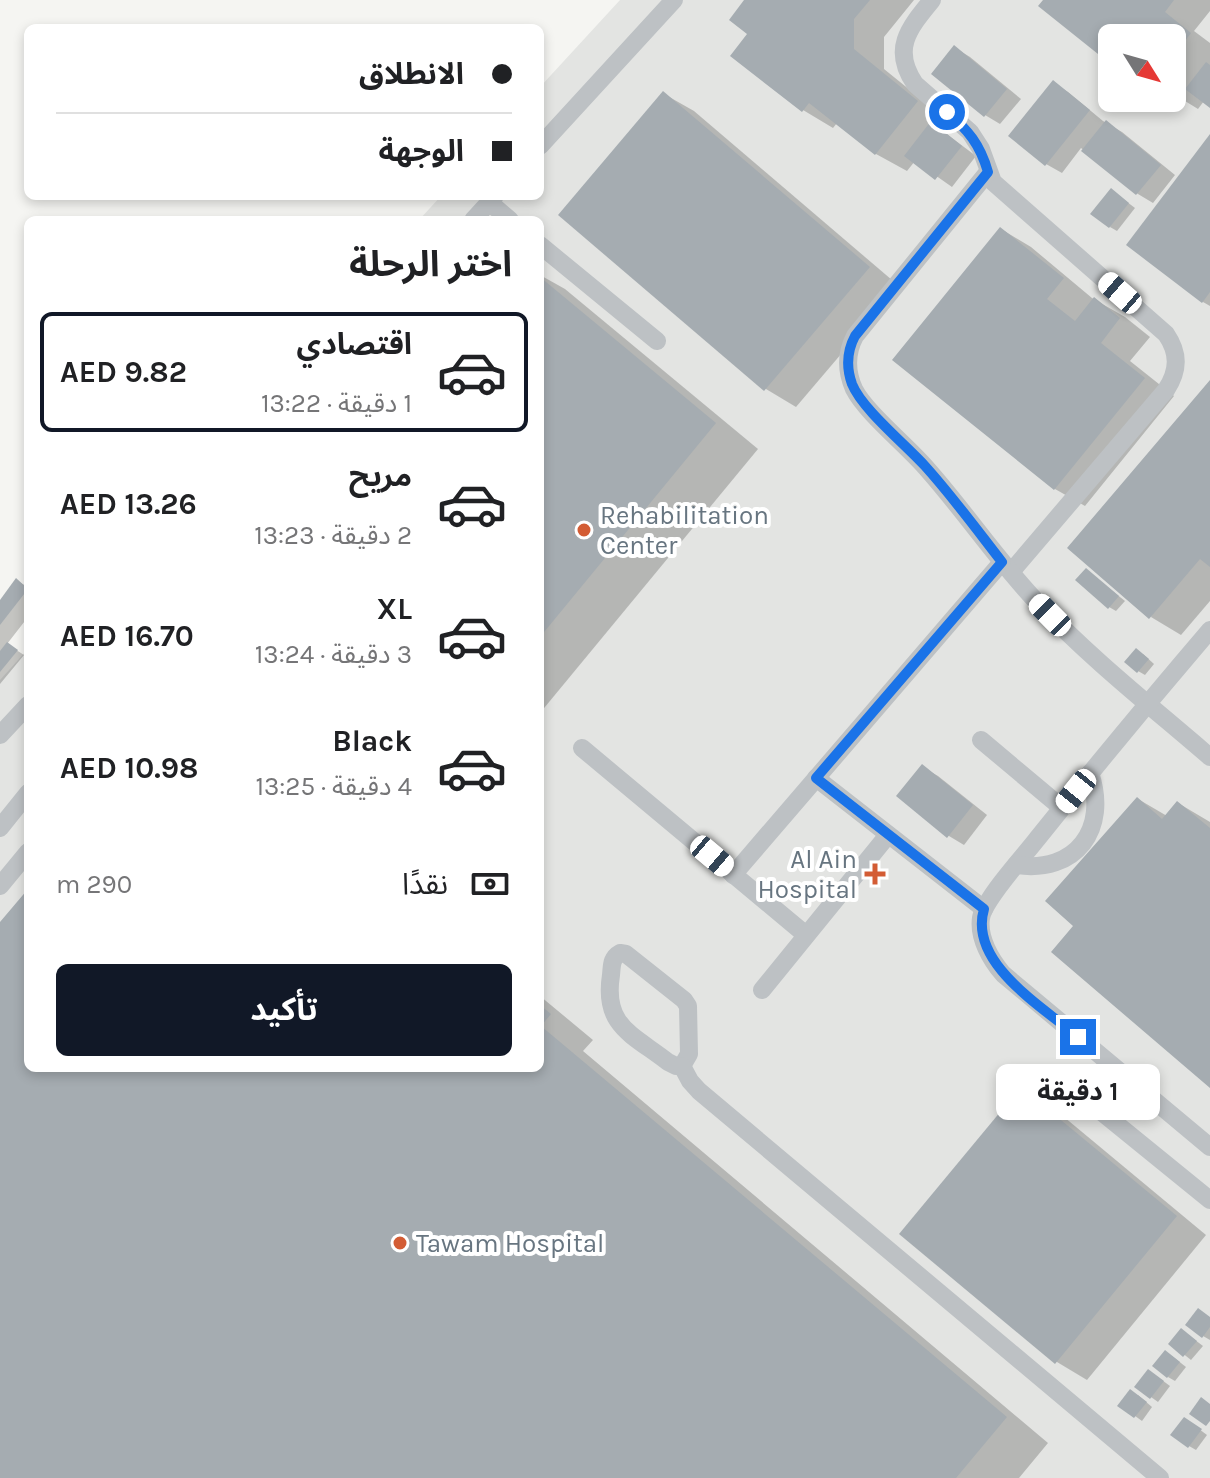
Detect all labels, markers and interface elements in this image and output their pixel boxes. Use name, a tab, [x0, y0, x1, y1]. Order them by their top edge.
north arrow	[1098, 24, 1186, 112]
map controls	[1098, 24, 1186, 112]
text: الانطلاق	[359, 56, 464, 92]
route start	[929, 94, 965, 130]
text: الوجهة	[379, 133, 464, 169]
text: اختر الرحلة	[349, 243, 512, 285]
car	[1094, 268, 1146, 318]
text: اقتصادي	[297, 326, 412, 362]
icon: car	[436, 336, 508, 408]
text: AED 9.82	[60, 354, 187, 390]
text: 1 دقيقة · 13:22	[261, 388, 412, 419]
text: مريح	[349, 458, 412, 494]
icon: car	[436, 468, 508, 540]
text: AED 13.26	[60, 486, 197, 522]
place label: Rehabilitation Center	[600, 500, 769, 561]
text: 2 دقيقة · 13:23	[254, 520, 412, 551]
marker: Rehabilitation Center	[575, 521, 593, 539]
car	[1025, 590, 1075, 640]
text: XL	[377, 591, 412, 627]
icon: car	[436, 600, 508, 672]
text: AED 16.70	[60, 618, 194, 654]
text: 3 دقيقة · 13:24	[255, 639, 412, 670]
text: Black	[332, 723, 412, 759]
icon: car	[436, 732, 508, 804]
text: AED 10.98	[60, 750, 198, 786]
car	[1052, 765, 1100, 817]
text: 4 دقيقة · 13:25	[255, 771, 412, 802]
car	[686, 831, 738, 881]
place label: Al Ain Hospital	[757, 844, 857, 905]
icon: cash	[468, 862, 512, 906]
marker: Al Ain Hospital	[864, 863, 886, 885]
text: نقدًا	[402, 866, 448, 902]
text: 290 m	[56, 869, 132, 900]
button: تأكيد	[56, 964, 512, 1056]
route end	[1060, 1019, 1096, 1055]
callout: 1 دقيقة	[996, 1065, 1160, 1121]
text: 1 دقيقة	[1037, 1076, 1119, 1107]
place label: Tawam Hospital	[416, 1228, 604, 1259]
marker: Tawam Hospital	[391, 1234, 409, 1252]

